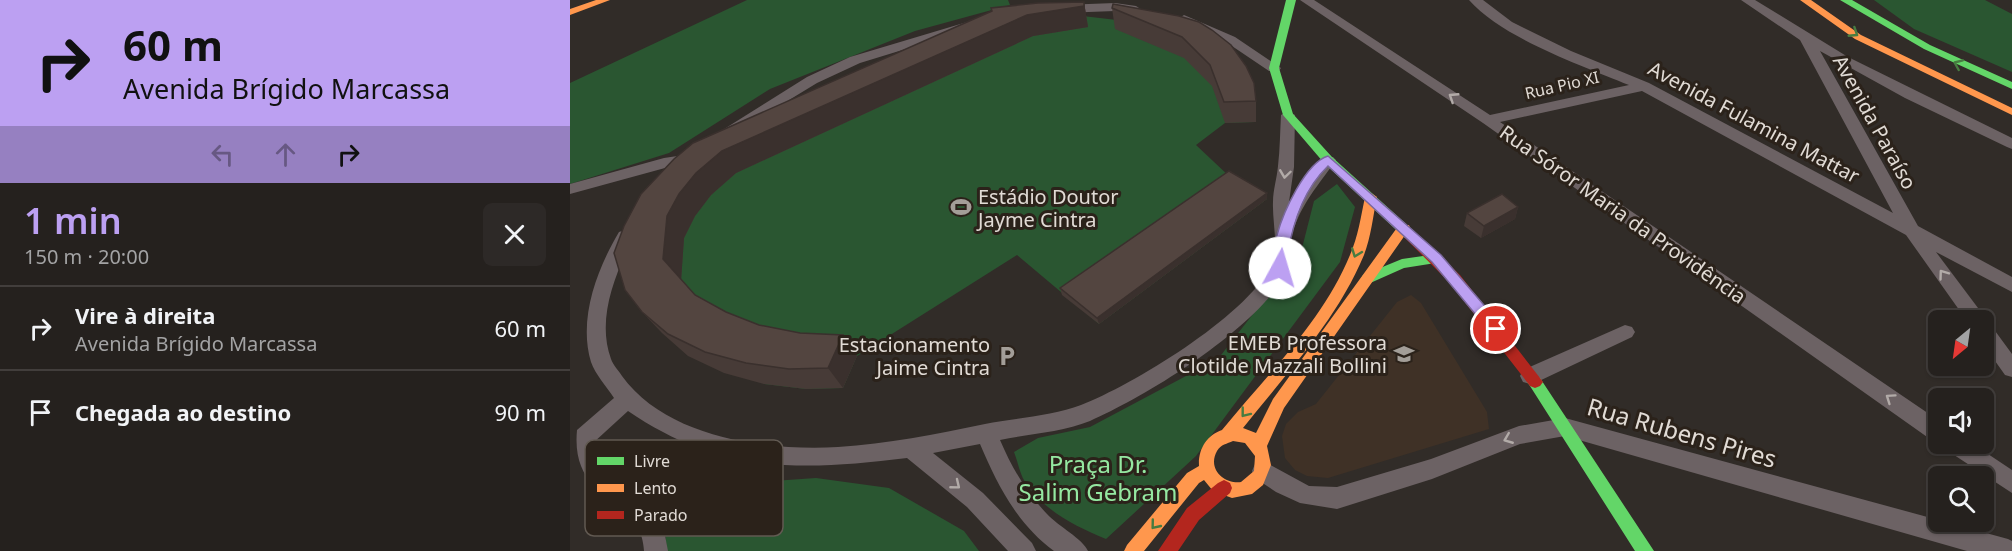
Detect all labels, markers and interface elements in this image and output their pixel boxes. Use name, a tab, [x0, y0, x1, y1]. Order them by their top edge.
text: 60 m	[123, 16, 223, 73]
icon: right	[24, 24, 102, 102]
one-way arrow	[1847, 26, 1858, 37]
street label: Avenida Paraíso	[1827, 50, 1923, 194]
street label: Avenida Fulamina Mattar	[1644, 55, 1864, 189]
one-way arrow	[1954, 59, 1965, 71]
street label: Rua Pio XI	[1523, 66, 1601, 104]
text: Avenida Brígido Marcassa	[123, 70, 450, 107]
one-way arrow	[1449, 93, 1460, 104]
street label: Rua Sóror Maria da Providência	[1495, 118, 1751, 310]
icon: left	[206, 138, 239, 171]
icon: ahead	[269, 138, 302, 171]
icon: right	[332, 138, 365, 171]
one-way arrow	[1279, 169, 1291, 178]
place label: Estádio Doutor Jayme Cintra	[976, 183, 1119, 233]
sports icon: Estádio Doutor Jayme Cintra	[949, 195, 973, 219]
text: 1 min	[24, 196, 122, 245]
button: close	[483, 203, 546, 266]
position arrow	[1248, 236, 1312, 300]
text: 150 m · 20:00	[24, 243, 149, 270]
one-way arrow	[1351, 247, 1363, 258]
one-way arrow	[1939, 270, 1950, 281]
text: Vire à direita	[75, 300, 215, 330]
pin	[1470, 303, 1521, 354]
north arrow	[1928, 310, 1994, 376]
map controls	[1928, 310, 1994, 532]
icon: right	[24, 312, 57, 345]
icon: arrive	[1479, 312, 1512, 345]
text: 60 m	[495, 313, 546, 343]
place label: EMEB Professora Clotilde Mazzali Bollini	[1178, 329, 1387, 379]
text: Avenida Brígido Marcassa	[75, 330, 317, 357]
place label: Estacionamento Jaime Cintra	[839, 331, 990, 381]
school or university icon: EMEB Professora Clotilde Mazzali Bollini	[1392, 342, 1416, 366]
parking icon: Estacionamento Jaime Cintra	[995, 344, 1019, 368]
button: sound	[1928, 388, 1994, 454]
street label: Rua Rubens Pires	[1584, 389, 1780, 475]
one-way arrow	[1886, 394, 1897, 405]
icon: arrive	[24, 396, 57, 429]
text: Chegada ao destino	[75, 397, 291, 427]
text: 90 m	[495, 397, 546, 427]
one-way arrow	[1241, 406, 1252, 417]
one-way arrow	[1503, 432, 1514, 444]
legend	[585, 440, 783, 536]
park label: Praça Dr. Salim Gebram	[1019, 447, 1177, 508]
text: Livre	[634, 450, 670, 472]
button: search	[1928, 466, 1994, 532]
text: Lento	[634, 477, 677, 499]
one-way arrow	[950, 477, 961, 488]
text: Parado	[634, 504, 687, 526]
one-way arrow	[1151, 518, 1162, 529]

